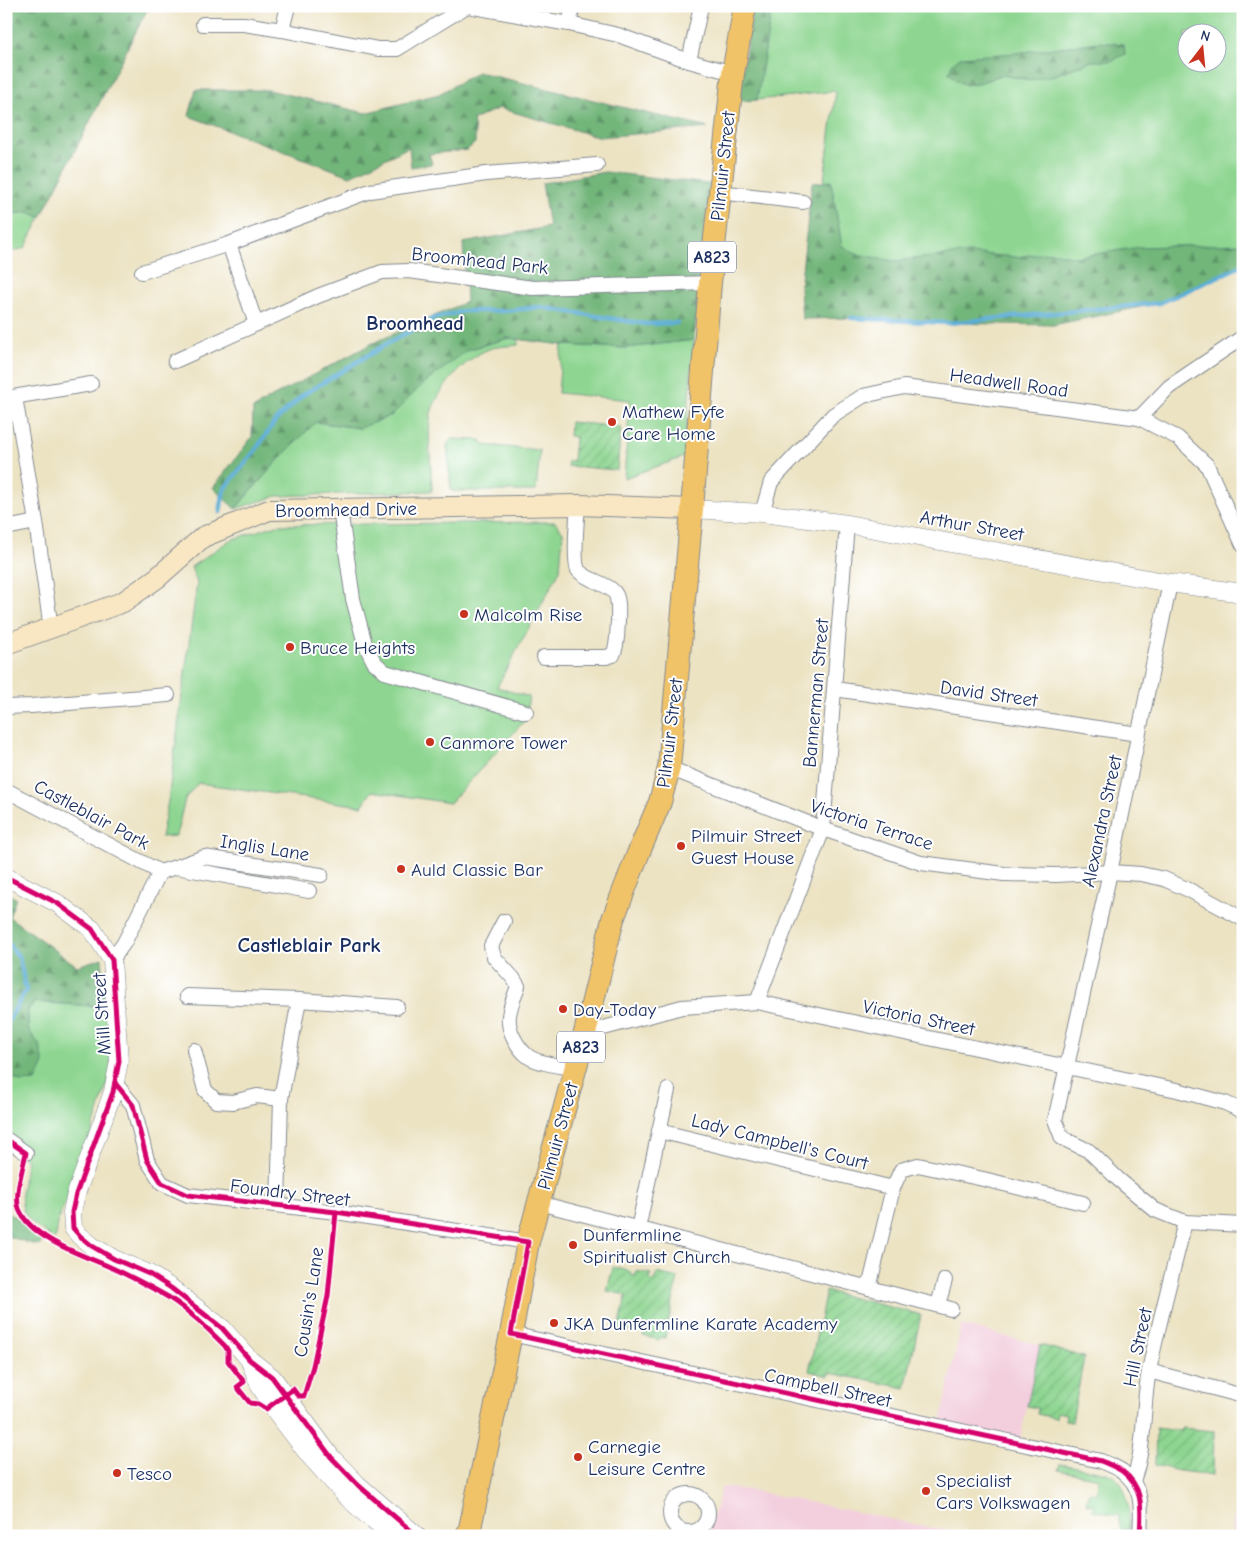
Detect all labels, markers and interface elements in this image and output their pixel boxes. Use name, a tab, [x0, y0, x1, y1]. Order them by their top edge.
north arrow	[1176, 22, 1226, 72]
text: N	[1199, 27, 1212, 45]
street label: Pilmuir Street	[706, 110, 740, 222]
road number: A823	[688, 242, 736, 272]
street label: Broomhead Park	[411, 243, 550, 279]
district label: Broomhead	[366, 312, 464, 335]
street label: Headwell Road	[948, 364, 1069, 402]
place label: Mathew Fyfe Care Home	[622, 401, 725, 445]
marker: Mathew Fyfe Care Home	[606, 416, 618, 428]
street label: Broomhead Drive	[275, 498, 417, 522]
street label: Arthur Street	[918, 506, 1026, 546]
place label: Malcolm Rise	[474, 604, 582, 626]
marker: Malcolm Rise	[458, 608, 470, 620]
street label: Bannerman Street	[799, 617, 834, 769]
place label: Bruce Heights	[300, 637, 415, 659]
marker: Bruce Heights	[284, 641, 296, 653]
street label: Pilmuir Street	[652, 676, 688, 789]
street label: David Street	[939, 676, 1039, 712]
place label: Canmore Tower	[440, 732, 567, 754]
marker: Canmore Tower	[424, 736, 436, 748]
street label: Alexandra Street	[1077, 753, 1127, 889]
street label: Castleblair Park	[30, 775, 154, 855]
street label: Victoria Terrace	[808, 795, 936, 855]
place label: Pilmuir Street Guest House	[691, 825, 802, 869]
street label: Inglis Lane	[219, 830, 311, 866]
marker: Pilmuir Street Guest House	[675, 840, 687, 852]
place label: Auld Classic Bar	[411, 859, 543, 881]
marker: Auld Classic Bar	[395, 863, 407, 875]
district label: Castleblair Park	[237, 933, 381, 957]
street label: Mill Street	[88, 971, 116, 1056]
street label: Victoria Street	[861, 995, 977, 1041]
place label: Day-Today	[573, 999, 657, 1021]
marker: Day-Today	[557, 1003, 569, 1015]
road number: A823	[557, 1032, 605, 1062]
street label: Pilmuir Street	[533, 1080, 583, 1192]
street label: Lady Campbell's Court	[689, 1109, 871, 1175]
street label: Foundry Street	[229, 1175, 351, 1211]
place label: Dunfermline Spiritualist Church	[583, 1224, 731, 1268]
marker: Dunfermline Spiritualist Church	[567, 1239, 579, 1251]
street label: Cousin's Lane	[289, 1246, 329, 1359]
street label: Hill Street	[1119, 1305, 1157, 1389]
place label: JKA Dunfermline Karate Academy	[564, 1313, 838, 1335]
marker: JKA Dunfermline Karate Academy	[548, 1317, 560, 1329]
street label: Campbell Street	[762, 1364, 894, 1412]
place label: Carnegie Leisure Centre	[588, 1436, 706, 1480]
marker: Carnegie Leisure Centre	[572, 1451, 584, 1463]
place label: Tesco	[127, 1463, 172, 1485]
marker: Tesco	[111, 1467, 123, 1479]
place label: Specialist Cars Volkswagen	[936, 1470, 1071, 1514]
marker: Specialist Cars Volkswagen	[920, 1485, 932, 1497]

